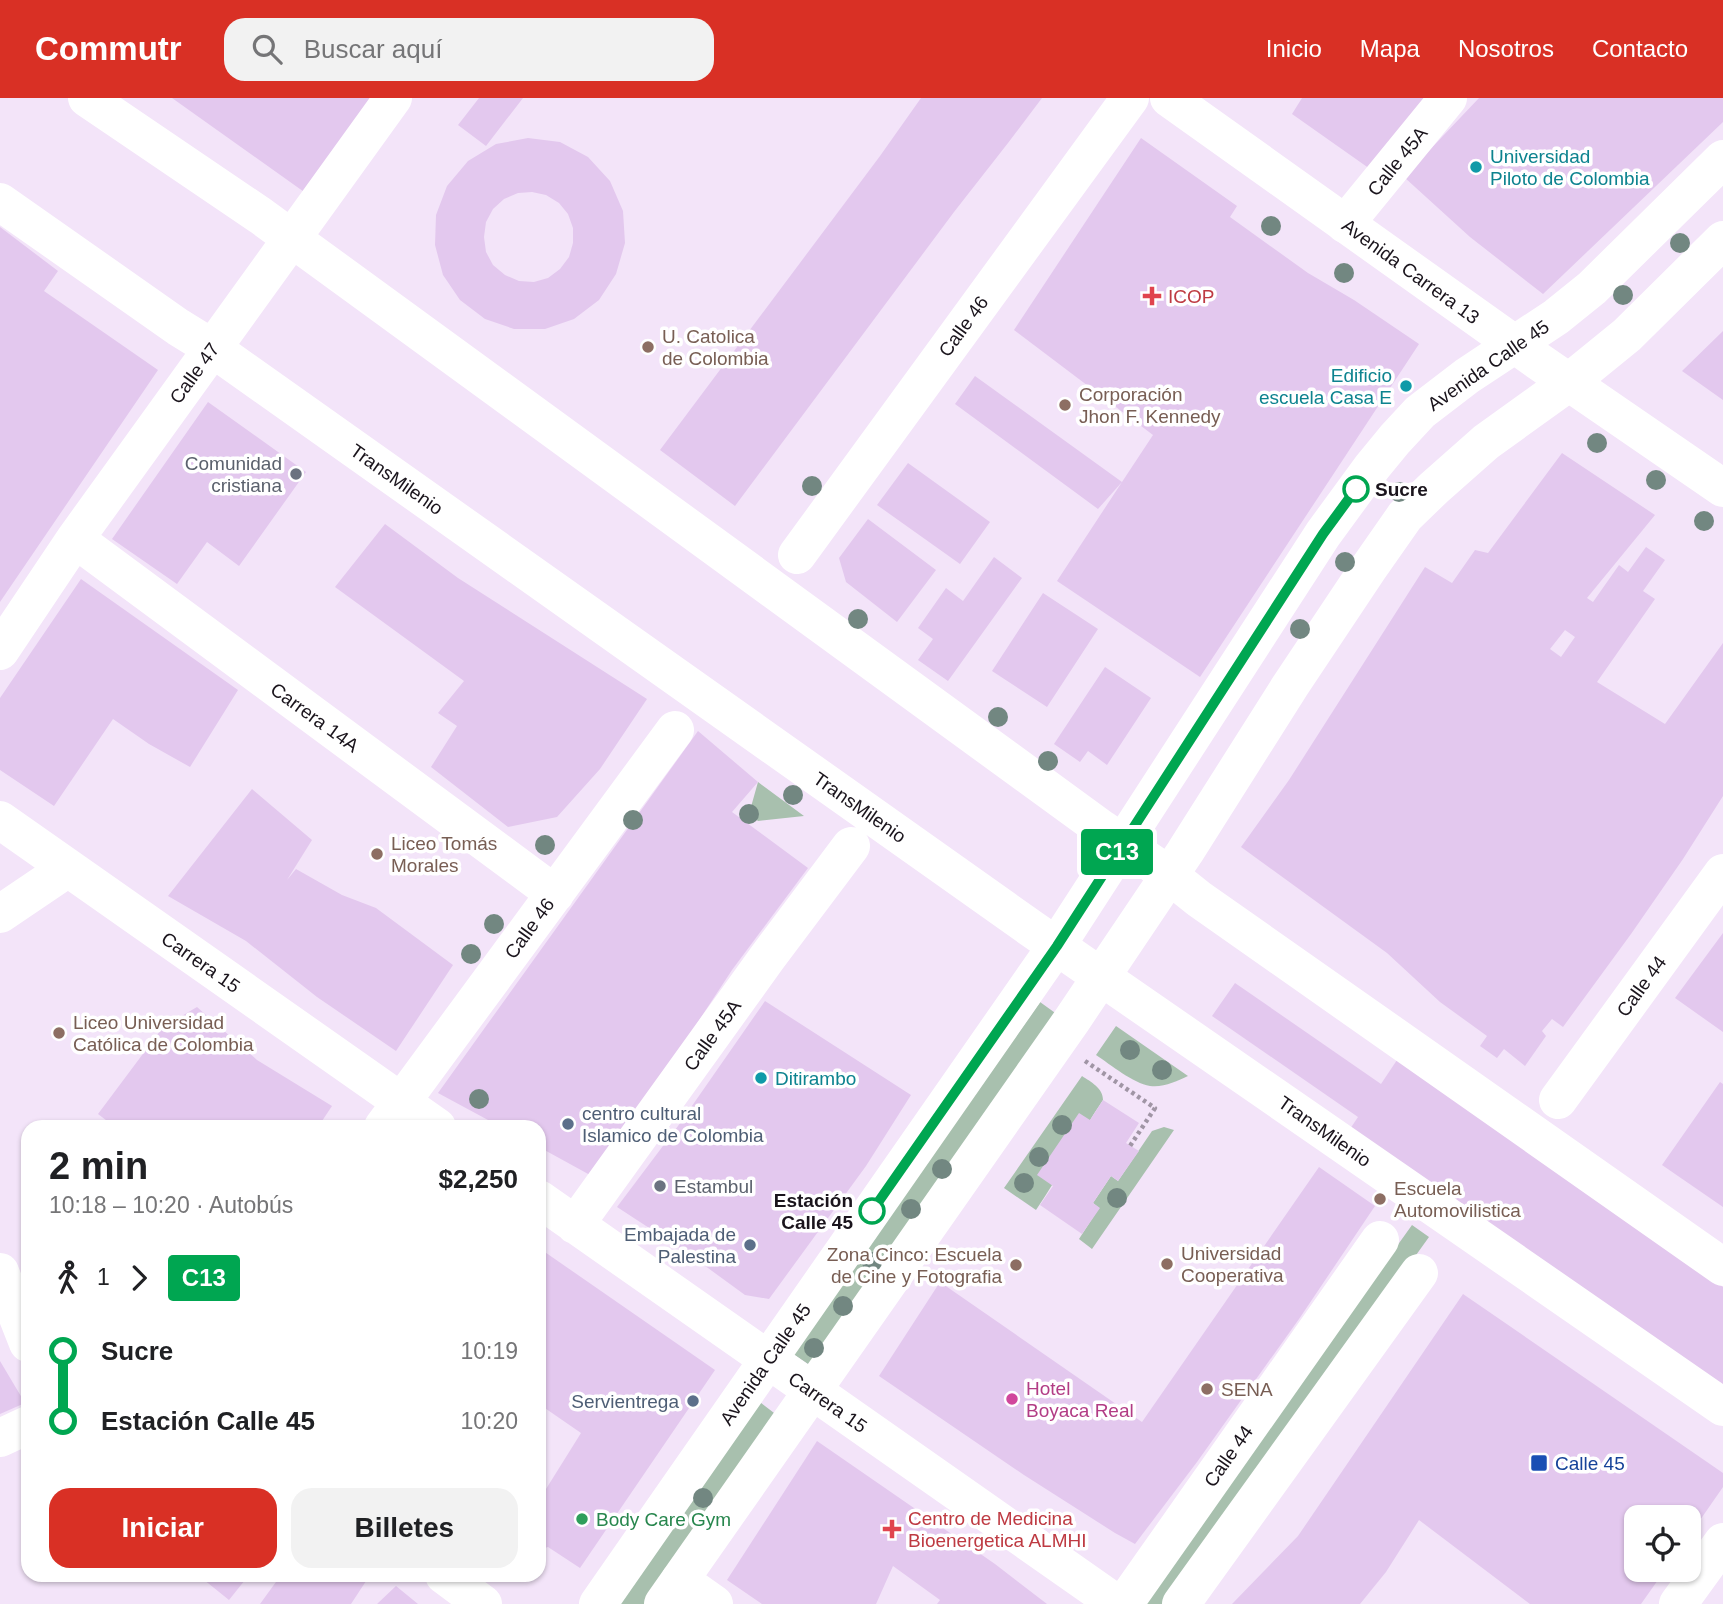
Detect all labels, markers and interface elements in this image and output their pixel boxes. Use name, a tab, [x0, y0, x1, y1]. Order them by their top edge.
search box	[224, 18, 714, 81]
text: Commutr	[35, 30, 182, 67]
icon: search	[248, 30, 286, 68]
text: Buscar aquí	[304, 34, 442, 64]
text: Inicio	[1266, 35, 1322, 62]
text: Mapa	[1360, 35, 1420, 62]
text: Nosotros	[1458, 35, 1554, 62]
text: Contacto	[1592, 35, 1688, 62]
street label: Calle 45A	[1363, 122, 1432, 200]
place label: Universidad Piloto de Colombia	[1490, 146, 1650, 189]
marker: Universidad Piloto de Colombia	[1468, 159, 1484, 175]
street label: Avenida Carrera 13	[1338, 215, 1483, 328]
marker: ICOP	[1142, 286, 1162, 306]
place label: ICOP	[1168, 286, 1214, 307]
street label: Calle 46	[934, 292, 992, 361]
street label: Avenida Calle 45	[1424, 316, 1553, 415]
place label: U. Catolica de Colombia	[662, 326, 769, 369]
street label: Calle 47	[165, 339, 223, 408]
marker: U. Catolica de Colombia	[640, 339, 656, 355]
place label: Edificio escuela Casa E	[1259, 365, 1392, 408]
marker: Edificio escuela Casa E	[1398, 378, 1414, 394]
place label: Corporación Jhon F. Kennedy	[1079, 384, 1221, 427]
marker: Corporación Jhon F. Kennedy	[1057, 397, 1073, 413]
street label: TransMilenio	[346, 440, 447, 519]
place label: Comunidad cristiana	[185, 453, 282, 496]
marker: Comunidad cristiana	[288, 466, 304, 482]
marker: Sucre	[1343, 476, 1369, 502]
place label: Sucre	[1375, 479, 1428, 500]
street label: Carrera 14A	[267, 678, 363, 757]
street label: TransMilenio	[809, 768, 910, 847]
line badge: C13	[1077, 829, 1157, 875]
place label: Liceo Tomás Morales	[391, 833, 497, 876]
text: C13	[1095, 838, 1139, 865]
marker: Liceo Tomás Morales	[369, 846, 385, 862]
street label: Calle 46	[500, 894, 558, 963]
street label: Carrera 15	[157, 928, 244, 997]
street label: Calle 44	[1612, 952, 1671, 1021]
street label: Calle 45A	[680, 996, 745, 1075]
place label: Liceo Universidad Católica de Colombia	[73, 1012, 254, 1055]
marker: Liceo Universidad Católica de Colombia	[51, 1025, 67, 1041]
place label: Ditirambo	[775, 1068, 856, 1089]
marker: Ditirambo	[753, 1070, 769, 1086]
street label: TransMilenio	[1274, 1092, 1375, 1171]
place label: centro cultural Islamico de Colombia	[582, 1103, 764, 1146]
marker: centro cultural Islamico de Colombia	[560, 1116, 576, 1132]
text: 2 min	[49, 1145, 148, 1187]
text: $2,250	[438, 1164, 518, 1194]
place label: Estambul	[674, 1176, 753, 1197]
marker: Estambul	[652, 1178, 668, 1194]
place label: Escuela Automovilistica	[1394, 1178, 1521, 1221]
place label: Estación Calle 45	[774, 1190, 853, 1233]
marker: Escuela Automovilistica	[1372, 1191, 1388, 1207]
text: 10:18 – 10:20 · Autobús	[49, 1192, 293, 1218]
marker: Estación Calle 45	[859, 1198, 885, 1224]
place label: Embajada de Palestina	[624, 1224, 736, 1267]
marker: Embajada de Palestina	[742, 1237, 758, 1253]
place label: Universidad Cooperativa	[1181, 1243, 1284, 1286]
place label: Zona Cinco: Escuela de Cine y Fotografia	[827, 1244, 1002, 1287]
marker: Universidad Cooperativa	[1159, 1256, 1175, 1272]
marker: Zona Cinco: Escuela de Cine y Fotografia	[1008, 1257, 1024, 1273]
icon: walk	[49, 1259, 87, 1297]
icon: forward	[120, 1259, 158, 1297]
text: 1	[97, 1264, 110, 1290]
text: C13	[182, 1264, 226, 1291]
street label: Avenida Calle 45	[716, 1300, 815, 1429]
text: Sucre	[101, 1336, 173, 1366]
text: 10:19	[460, 1338, 518, 1364]
street label: Carrera 15	[784, 1368, 871, 1437]
place label: Hotel Boyaca Real	[1026, 1378, 1134, 1421]
place label: SENA	[1221, 1379, 1273, 1400]
marker: SENA	[1199, 1381, 1215, 1397]
place label: Servientrega	[571, 1391, 679, 1412]
marker: Hotel Boyaca Real	[1004, 1391, 1020, 1407]
marker: Servientrega	[685, 1393, 701, 1409]
text: Estación Calle 45	[101, 1406, 315, 1436]
text: 10:20	[460, 1408, 518, 1434]
street label: Calle 44	[1200, 1421, 1257, 1491]
marker: Calle 45	[1529, 1453, 1549, 1473]
place label: Calle 45	[1555, 1453, 1625, 1474]
button: Iniciar	[49, 1488, 277, 1568]
button: Billetes	[291, 1488, 518, 1568]
map controls	[1624, 1505, 1701, 1582]
button: locate	[1624, 1505, 1701, 1582]
place label: Centro de Medicina Bioenergetica ALMHI	[908, 1508, 1087, 1551]
place label: Body Care Gym	[596, 1509, 731, 1530]
marker: Body Care Gym	[574, 1511, 590, 1527]
marker: Centro de Medicina Bioenergetica ALMHI	[882, 1519, 902, 1539]

